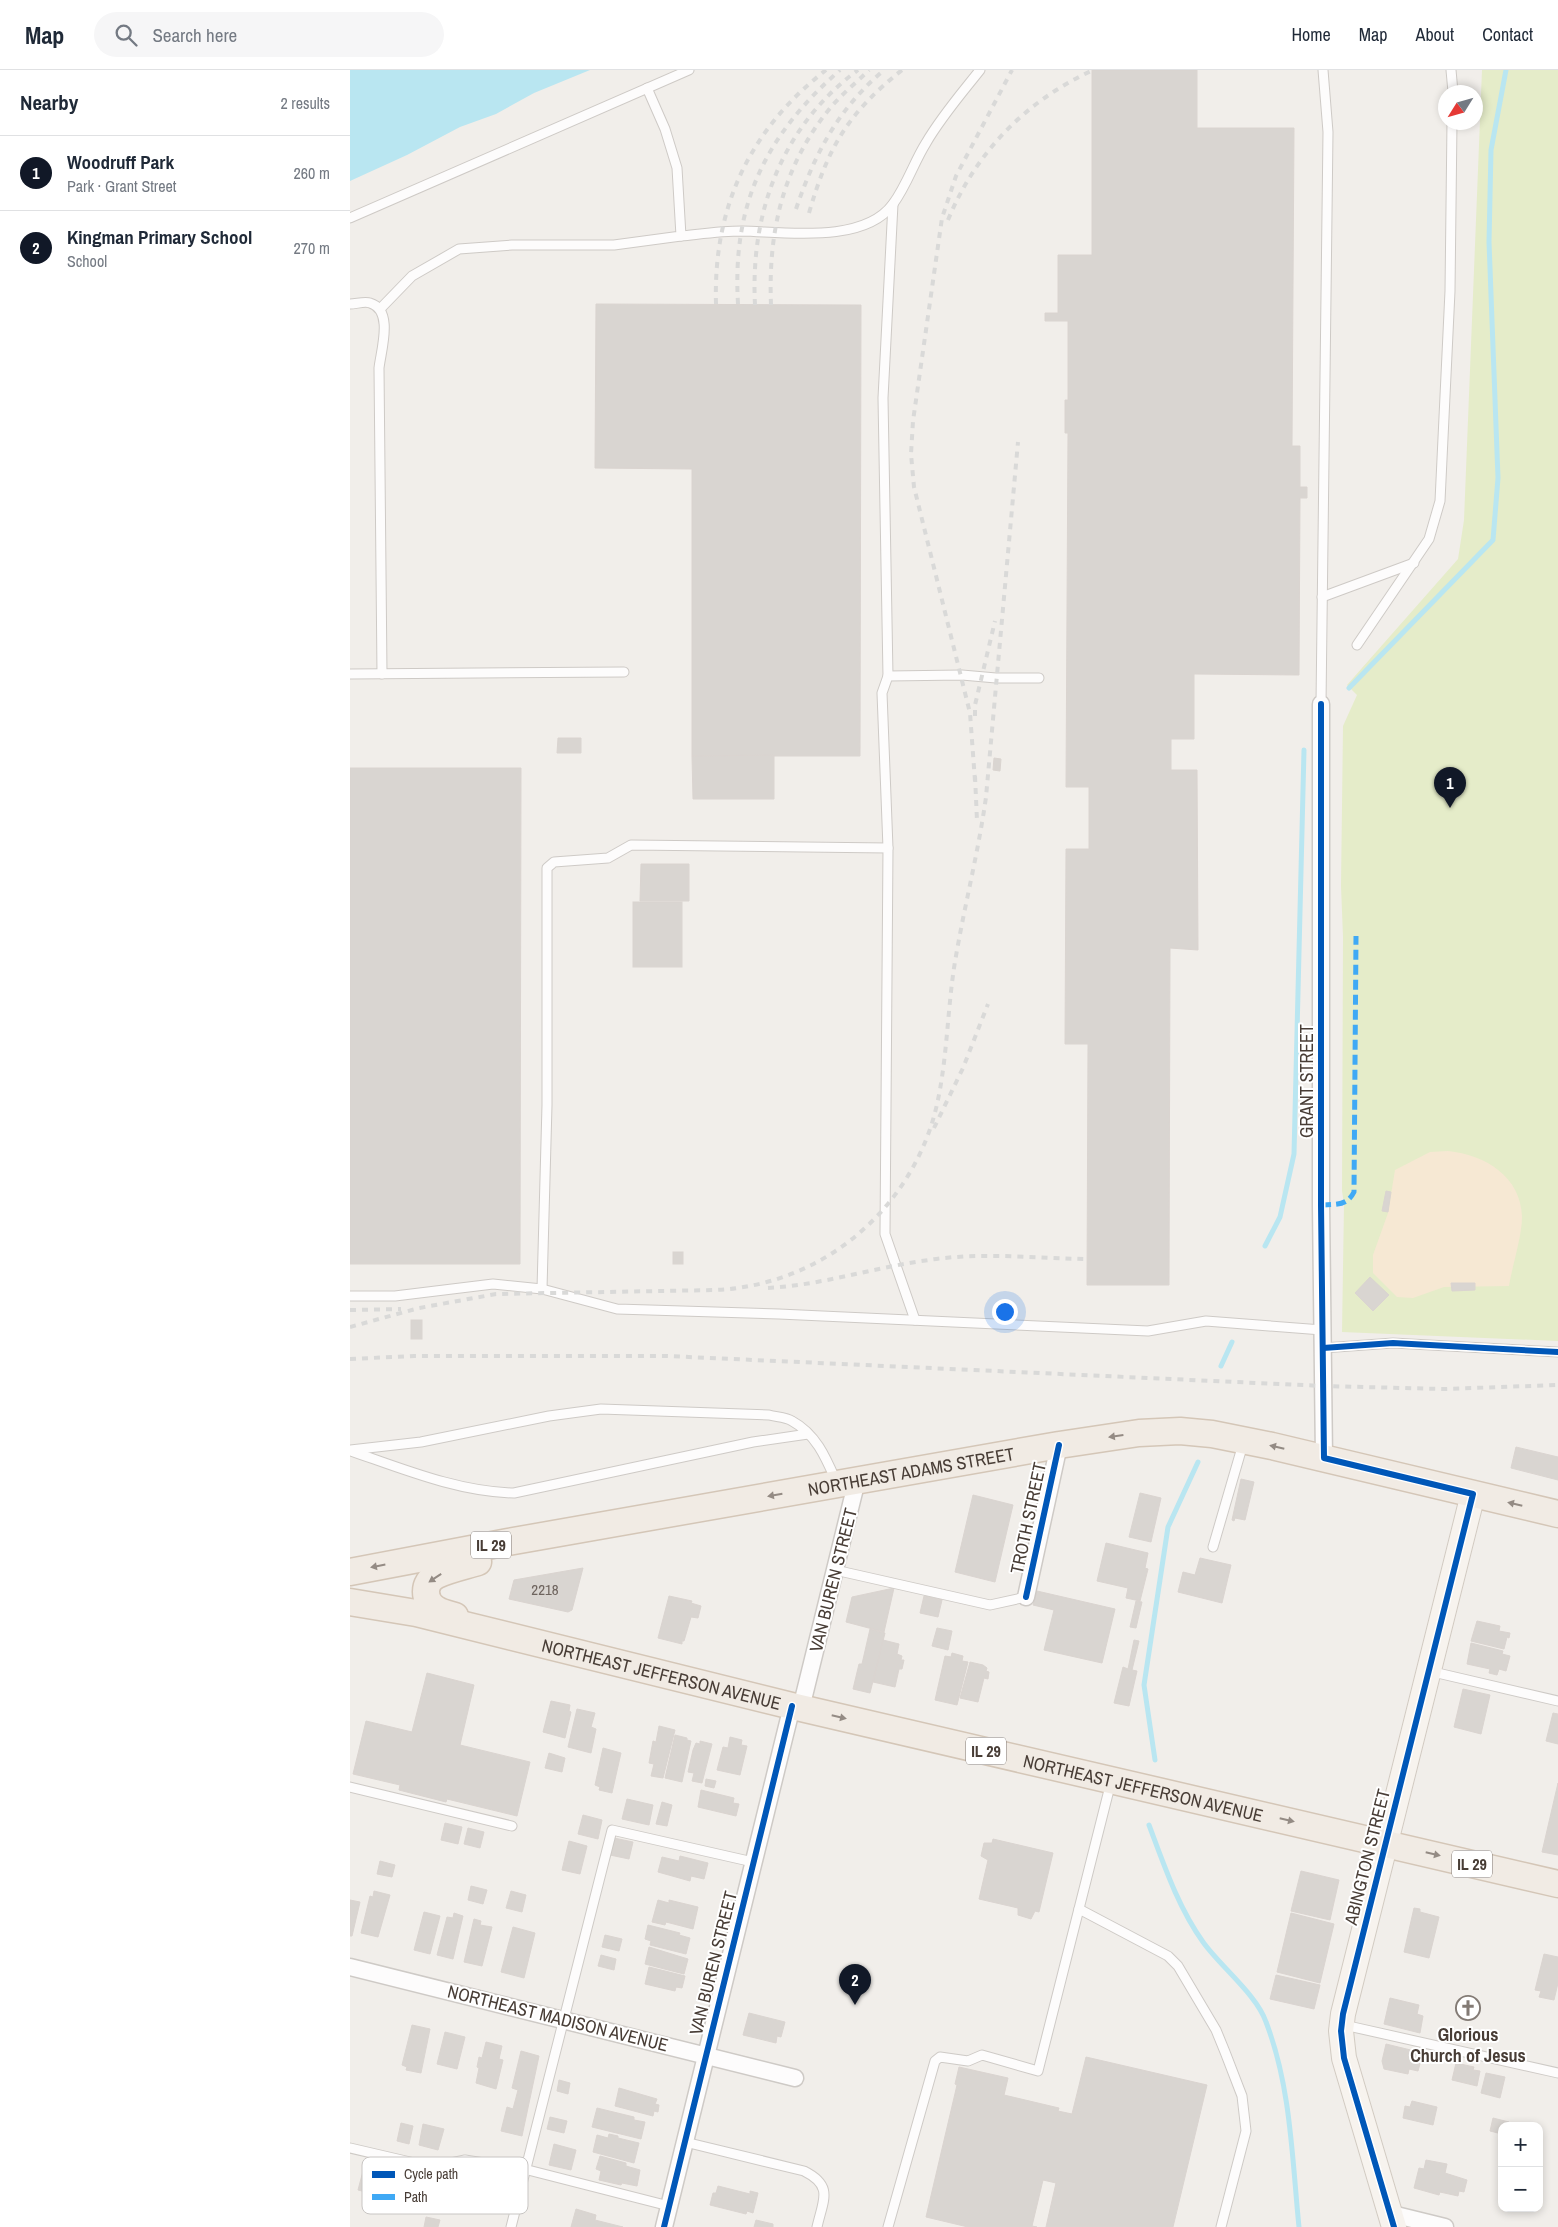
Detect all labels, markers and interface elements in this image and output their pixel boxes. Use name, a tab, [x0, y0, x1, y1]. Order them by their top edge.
search box	[94, 12, 444, 57]
text: Map	[25, 19, 64, 51]
icon: search	[112, 21, 140, 49]
text: Search here	[152, 22, 237, 48]
text: Home	[1291, 22, 1331, 47]
text: Map	[1359, 22, 1388, 47]
text: About	[1416, 22, 1454, 47]
text: Contact	[1482, 22, 1533, 47]
north arrow	[1438, 85, 1483, 130]
text: Nearby	[20, 88, 78, 117]
text: 2 results	[280, 92, 330, 114]
text: Woodruff Park	[67, 149, 174, 175]
text: 1	[32, 162, 40, 184]
text: 260 m	[294, 162, 330, 184]
text: Park · Grant Street	[67, 175, 176, 197]
text: Kingman Primary School	[67, 224, 252, 250]
text: 2	[32, 237, 40, 259]
text: 270 m	[294, 237, 330, 259]
text: School	[67, 250, 107, 272]
pin: 1	[1434, 767, 1466, 808]
street label: GRANT STREET	[1294, 1024, 1319, 1138]
your location	[992, 1299, 1018, 1325]
one-way arrow	[1107, 1432, 1123, 1440]
street label: NORTHEAST ADAMS STREET	[806, 1441, 1016, 1501]
one-way arrow	[1269, 1443, 1284, 1451]
street label: TROTH STREET	[1004, 1460, 1052, 1576]
one-way arrow	[766, 1491, 782, 1499]
one-way arrow	[1508, 1500, 1523, 1508]
street label: VAN BUREN STREET	[803, 1505, 863, 1655]
road number: IL 29	[471, 1532, 511, 1558]
one-way arrow	[369, 1563, 385, 1571]
one-way arrow	[428, 1573, 442, 1583]
house number: 2218	[531, 1579, 559, 1600]
street label: NORTHEAST JEFFERSON AVENUE	[540, 1632, 784, 1715]
one-way arrow	[831, 1713, 846, 1721]
road number: IL 29	[966, 1738, 1006, 1764]
street label: NORTHEAST JEFFERSON AVENUE	[1021, 1748, 1266, 1828]
street label: ABINGTON STREET	[1338, 1786, 1396, 1929]
one-way arrow	[1279, 1816, 1294, 1824]
one-way arrow	[1426, 1850, 1441, 1858]
road number: IL 29	[1452, 1850, 1492, 1878]
street label: VAN BUREN STREET	[683, 1888, 743, 2038]
pin: 2	[839, 1964, 871, 2005]
street label: NORTHEAST MADISON AVENUE	[445, 1978, 671, 2058]
church icon: Glorious Church of Jesus	[1455, 1995, 1481, 2021]
place label: Glorious Church of Jesus	[1410, 2022, 1526, 2068]
map controls	[1498, 2122, 1543, 2212]
button: +	[1498, 2122, 1543, 2167]
legend	[362, 2157, 528, 2214]
text: Cycle path	[404, 2165, 458, 2183]
button: −	[1498, 2167, 1543, 2212]
text: Path	[404, 2188, 428, 2206]

